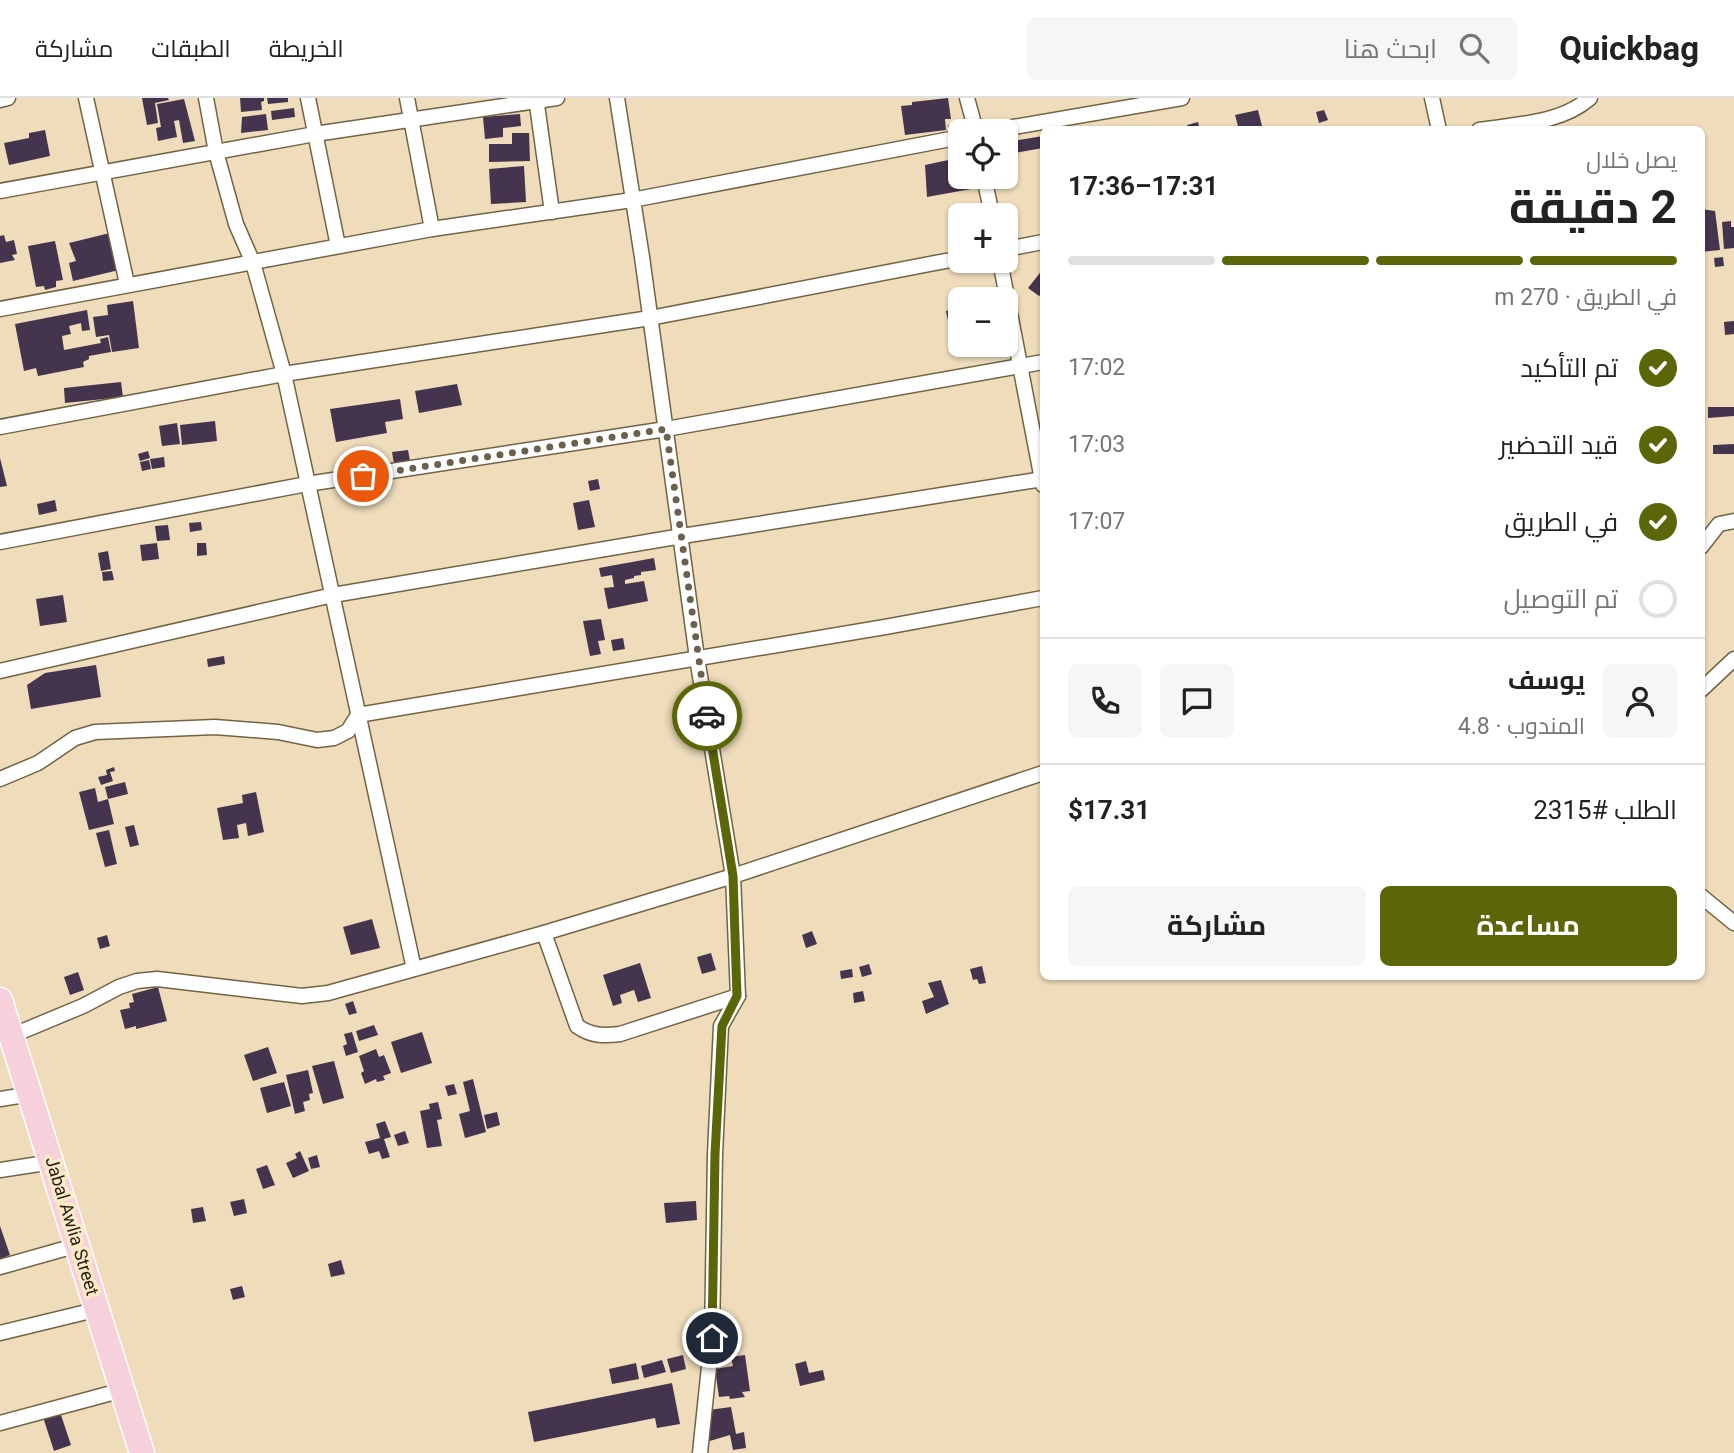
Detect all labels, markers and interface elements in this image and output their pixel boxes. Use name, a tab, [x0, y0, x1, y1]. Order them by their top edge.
search box	[1027, 17, 1517, 80]
icon: search	[1455, 29, 1493, 67]
text: Quickbag	[1559, 29, 1699, 68]
text: ابحث هنا	[1344, 34, 1437, 64]
text: مشاركة	[35, 35, 113, 63]
text: الطبقات	[151, 35, 231, 63]
text: الخريطة	[269, 35, 344, 63]
map controls	[948, 119, 1018, 357]
button: locate	[948, 119, 1018, 189]
text: يصل خلال	[1586, 147, 1677, 174]
text: 17:31–17:36	[1068, 171, 1218, 201]
text: 2 دقيقة	[1509, 180, 1677, 234]
button: +	[948, 203, 1018, 273]
text: في الطريق · 270 m	[1494, 284, 1677, 311]
button: −	[948, 287, 1018, 357]
icon: check	[1639, 349, 1677, 387]
text: تم التأكيد	[1520, 353, 1618, 383]
text: 17:02	[1068, 354, 1125, 381]
icon: check	[1639, 426, 1677, 464]
text: قيد التحضير	[1499, 430, 1618, 460]
text: 17:03	[1068, 431, 1125, 458]
pin	[333, 446, 393, 506]
icon: bag	[344, 457, 382, 495]
icon: check	[1639, 503, 1677, 541]
text: في الطريق	[1504, 507, 1618, 537]
text: 17:07	[1068, 508, 1125, 535]
text: تم التوصيل	[1504, 584, 1618, 614]
button: phone	[1068, 664, 1142, 738]
button: chat	[1160, 664, 1234, 738]
button: person	[1603, 664, 1677, 738]
text: يوسف	[1508, 665, 1585, 695]
courier	[672, 681, 742, 751]
icon: car	[688, 697, 726, 735]
text: المندوب · 4.8	[1458, 713, 1585, 740]
text: $17.31	[1068, 795, 1150, 825]
text: الطلب #2315	[1533, 795, 1677, 825]
button: مشاركة	[1068, 886, 1366, 966]
button: مساعدة	[1380, 886, 1677, 966]
street label: Jabal Awlia Street	[41, 1154, 104, 1298]
pin	[682, 1308, 742, 1368]
icon: home	[693, 1319, 731, 1357]

